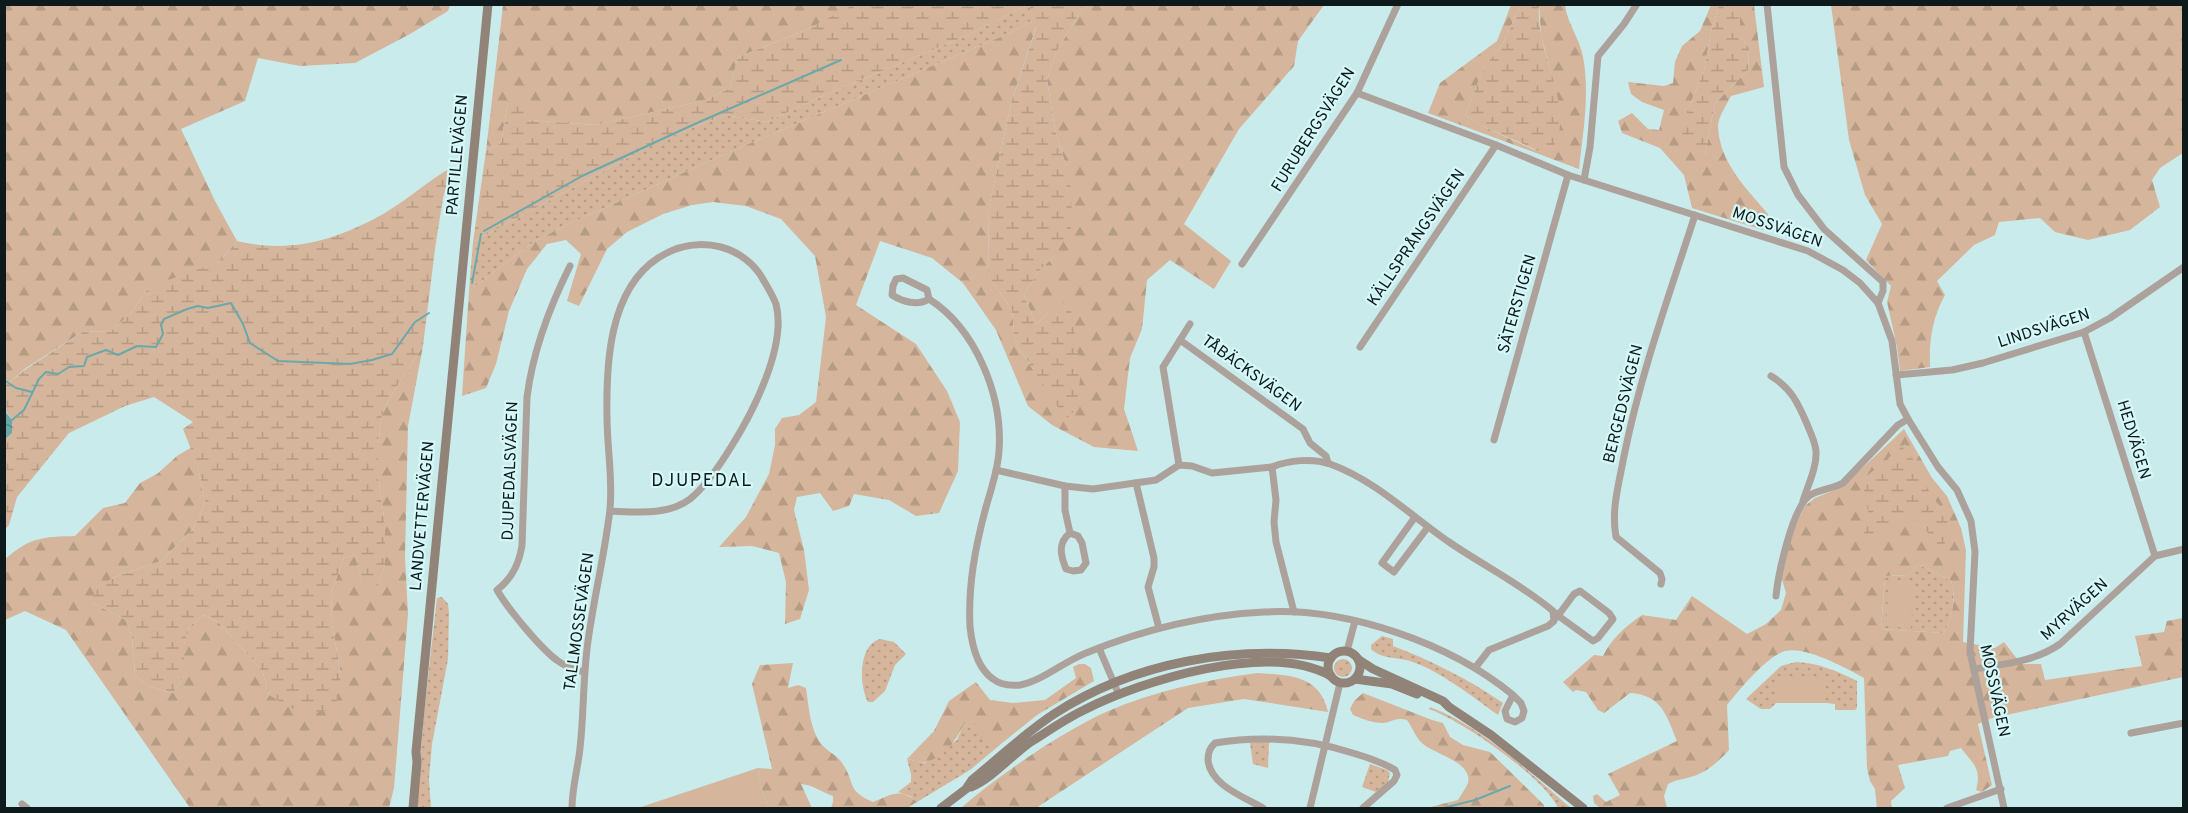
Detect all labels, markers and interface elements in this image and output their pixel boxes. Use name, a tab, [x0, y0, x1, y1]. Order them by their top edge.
street label: FURUBERGSVÄGEN	[1267, 64, 1360, 196]
street label: PARTILLEVÄGEN	[442, 94, 473, 216]
street label: KÄLLSPRÅNGSVÄGEN	[1363, 165, 1470, 310]
street label: MOSSVÄGEN	[1729, 202, 1825, 253]
street label: SÄTERSTIGEN	[1493, 252, 1542, 356]
street label: LINDSVÄGEN	[1995, 304, 2093, 353]
street label: TÅBÄCKSVÄGEN	[1197, 330, 1305, 417]
street label: BERGEDSVÄGEN	[1599, 342, 1648, 465]
street label: HEDVÄGEN	[2111, 398, 2155, 482]
street label: DJUPEDALSVÄGEN	[498, 401, 523, 541]
street label: LANDVETTERVÄGEN	[405, 440, 440, 592]
district label: DJUPEDAL	[651, 470, 753, 493]
street label: TALLMOSSEVÄGEN	[559, 551, 600, 693]
street label: MYRVÄGEN	[2037, 574, 2113, 645]
street label: MOSSVÄGEN	[1974, 643, 2015, 739]

